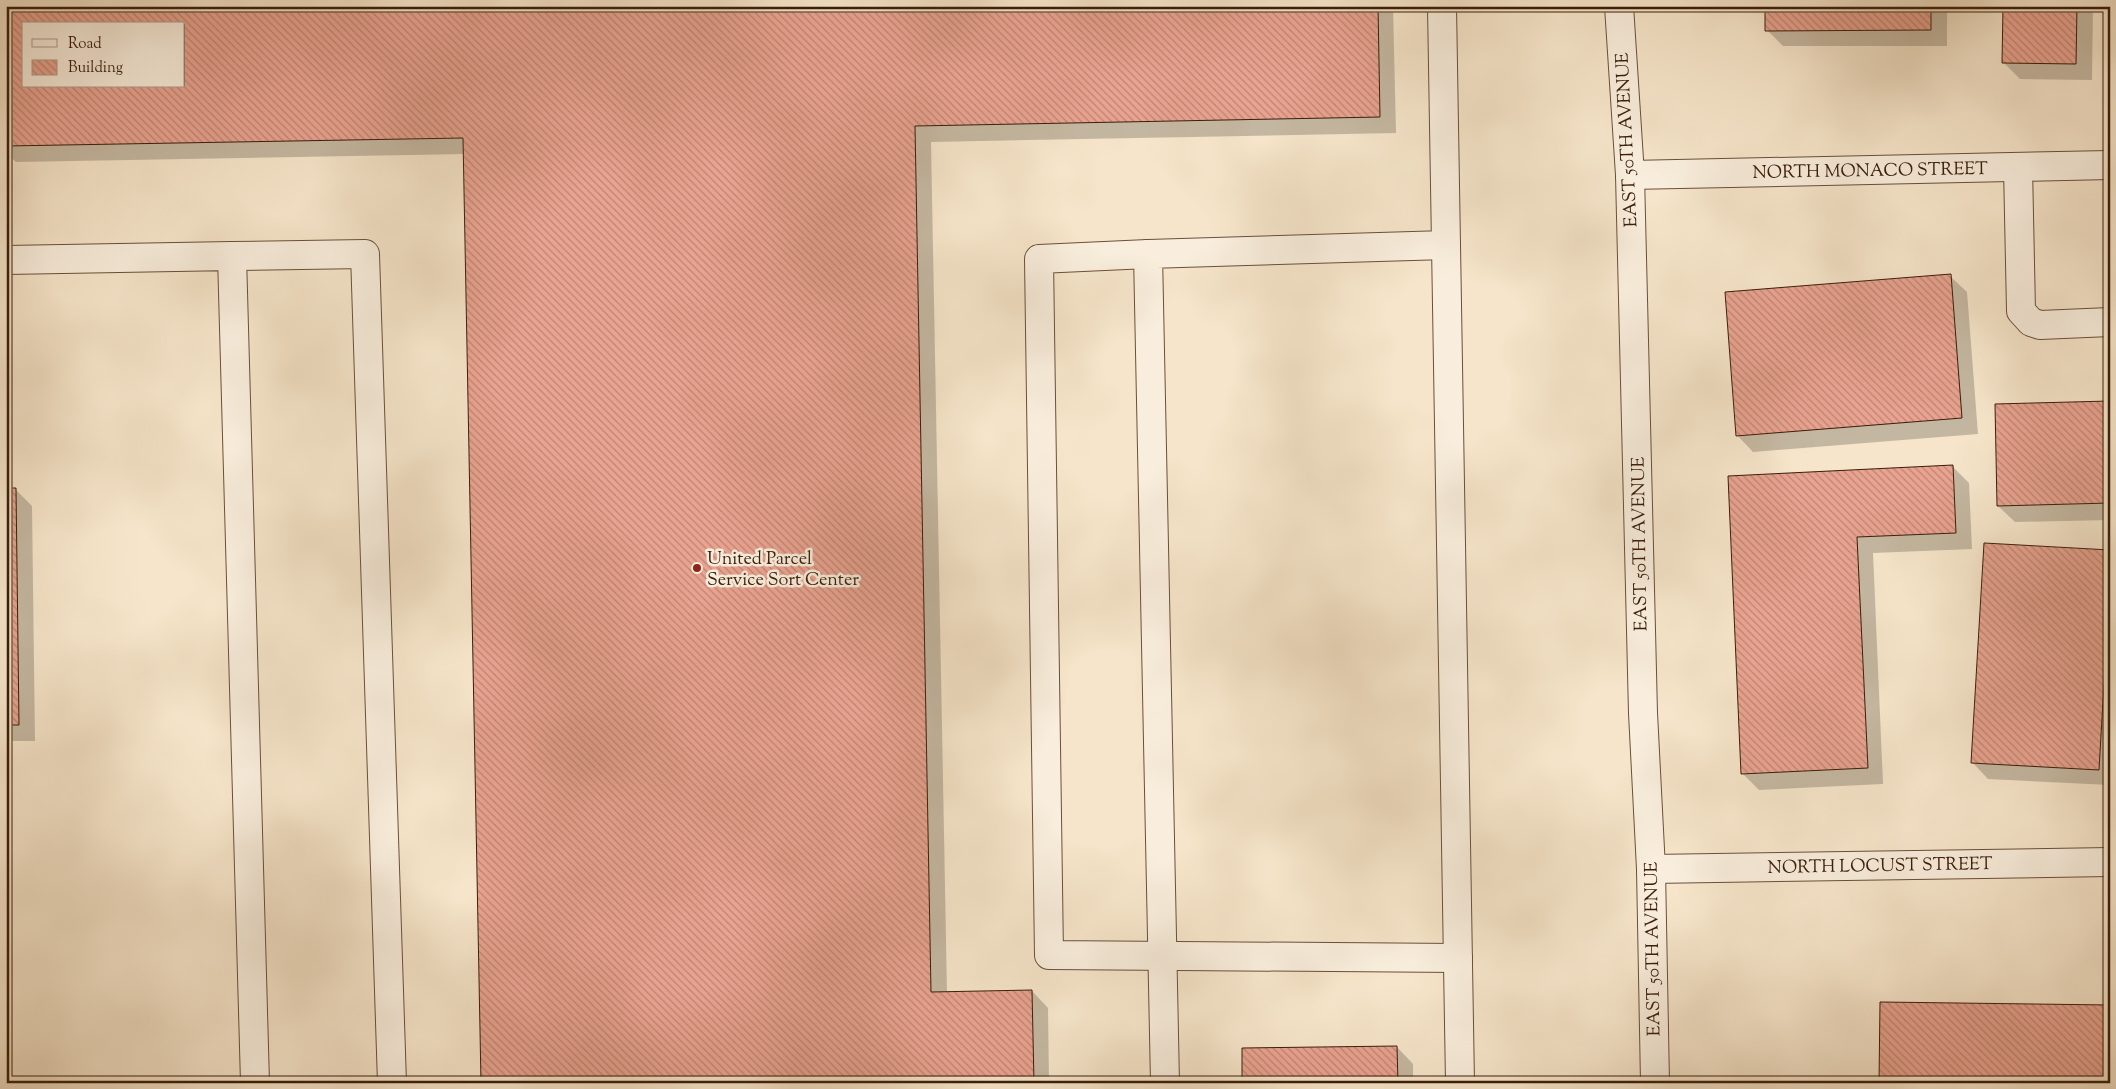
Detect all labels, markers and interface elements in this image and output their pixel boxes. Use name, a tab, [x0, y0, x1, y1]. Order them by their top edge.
legend	[22, 22, 185, 88]
text: Road	[68, 34, 102, 55]
street label: EAST 50TH AVENUE	[1610, 52, 1646, 228]
text: Building	[68, 58, 123, 79]
street label: NORTH MONACO STREET	[1752, 157, 1988, 187]
street label: EAST 50TH AVENUE	[1626, 456, 1656, 631]
place label: United Parcel Service Sort Center	[707, 547, 859, 594]
marker: United Parcel Service Sort Center	[691, 562, 703, 574]
street label: NORTH LOCUST STREET	[1767, 852, 1993, 882]
street label: EAST 50TH AVENUE	[1639, 861, 1669, 1036]

